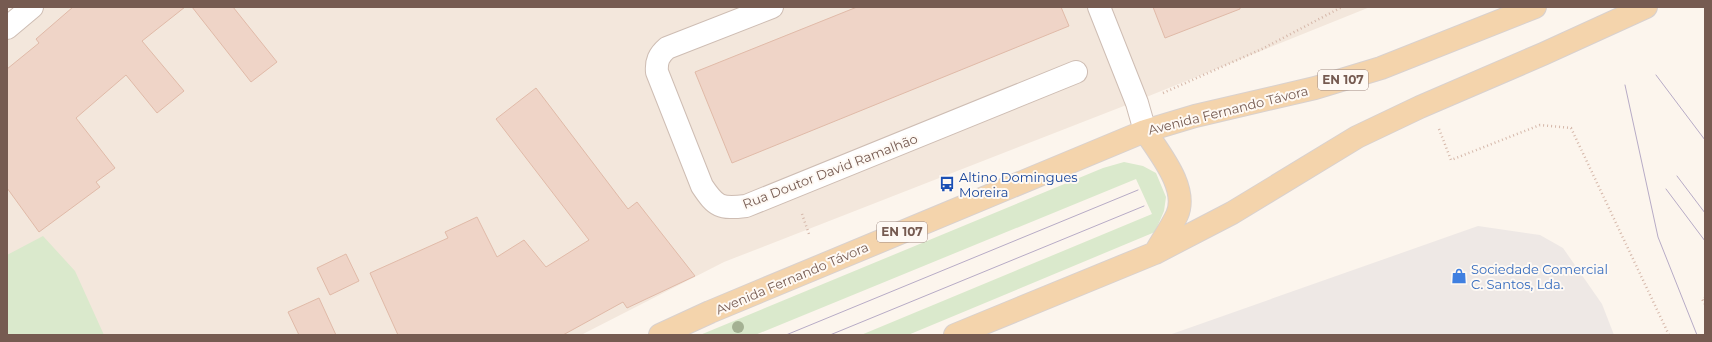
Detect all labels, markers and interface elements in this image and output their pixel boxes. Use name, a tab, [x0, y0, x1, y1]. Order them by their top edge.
road number: EN 107	[1318, 70, 1368, 90]
street label: Avenida Fernando Távora	[1146, 82, 1310, 138]
street label: Rua Doutor David Ramalhão	[740, 130, 920, 212]
place label: Altino Domingues Moreira	[959, 169, 1078, 200]
bus stop icon: Altino Domingues Moreira	[938, 175, 956, 193]
road number: EN 107	[877, 222, 927, 242]
street label: Avenida Fernando Távora	[713, 239, 871, 317]
place label: Sociedade Comercial C. Santos, Lda.	[1471, 261, 1608, 292]
shop icon: Sociedade Comercial C. Santos, Lda.	[1450, 267, 1468, 285]

